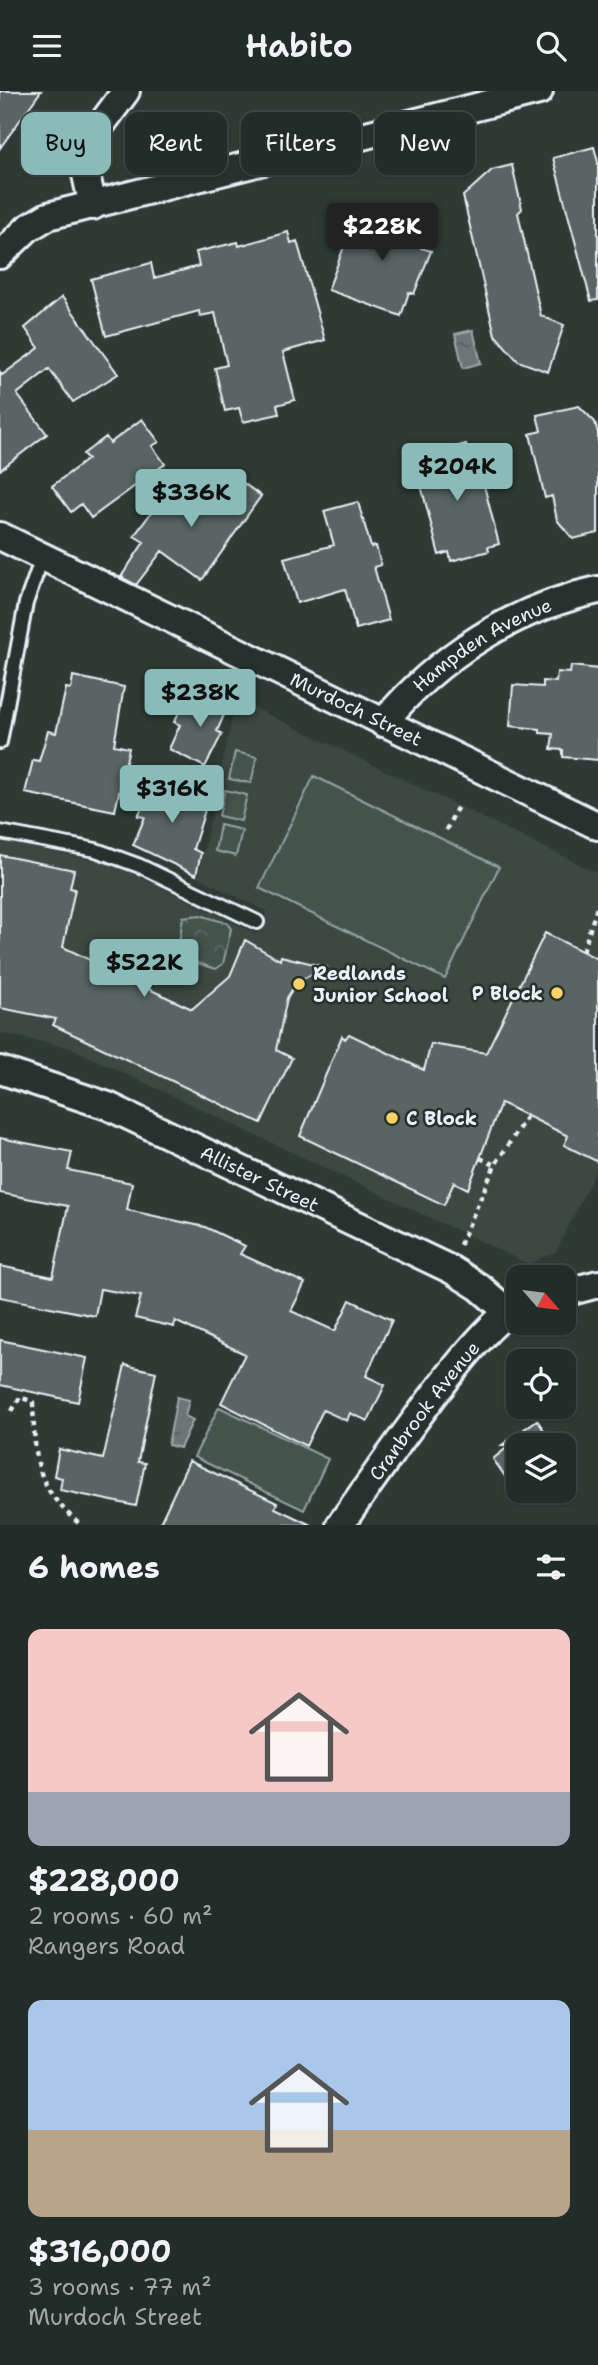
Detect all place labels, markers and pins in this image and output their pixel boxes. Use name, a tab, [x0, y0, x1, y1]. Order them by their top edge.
pin: $228K	[333, 204, 431, 263]
pin: $204K	[408, 443, 506, 503]
pin: $336K	[142, 469, 240, 529]
pin: $238K	[151, 669, 249, 729]
pin: $316K	[123, 765, 221, 825]
pin: $522K	[95, 939, 193, 999]
place label: Redlands Junior School	[313, 961, 449, 1008]
marker: Redlands Junior School	[291, 976, 307, 992]
place label: P Block	[472, 981, 543, 1006]
marker: P Block	[549, 985, 565, 1001]
place label: C Block	[406, 1106, 477, 1131]
marker: C Block	[384, 1110, 400, 1126]

